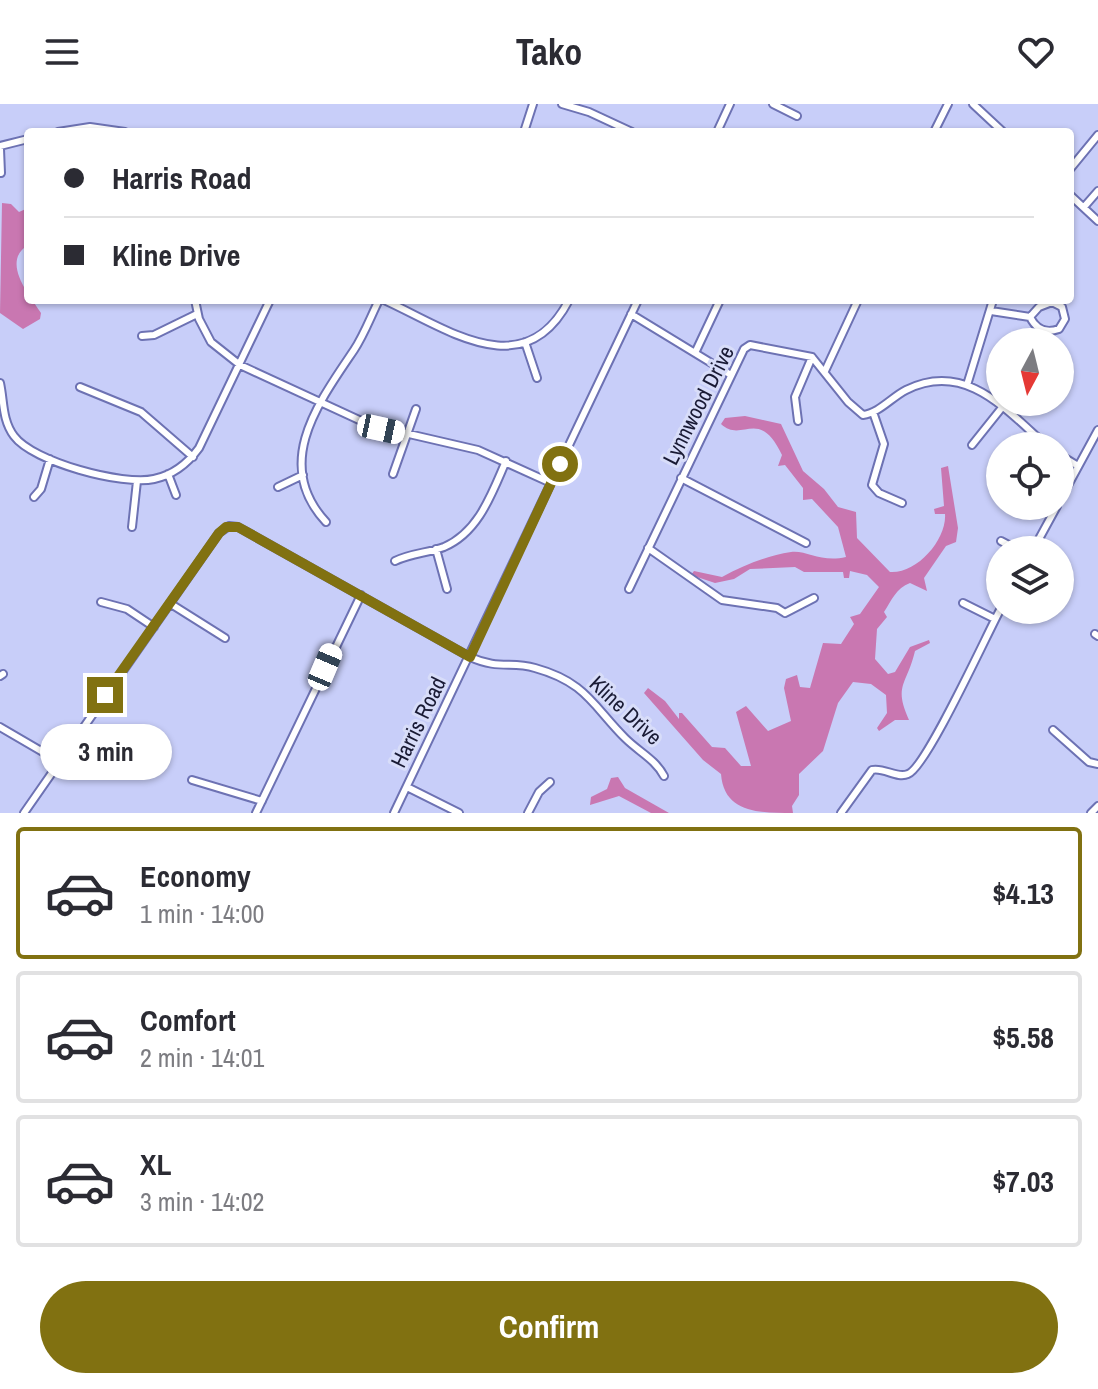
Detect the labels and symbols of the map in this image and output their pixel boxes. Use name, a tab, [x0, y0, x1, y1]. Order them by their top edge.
north arrow	[986, 328, 1074, 416]
street label: Lynnwood Drive	[655, 340, 741, 470]
car	[355, 412, 407, 446]
route start	[542, 446, 578, 482]
car	[305, 640, 345, 694]
street label: Kline Drive	[583, 669, 669, 751]
street label: Harris Road	[383, 672, 453, 772]
route end	[87, 677, 123, 713]
callout: 3 min	[39, 723, 171, 779]

